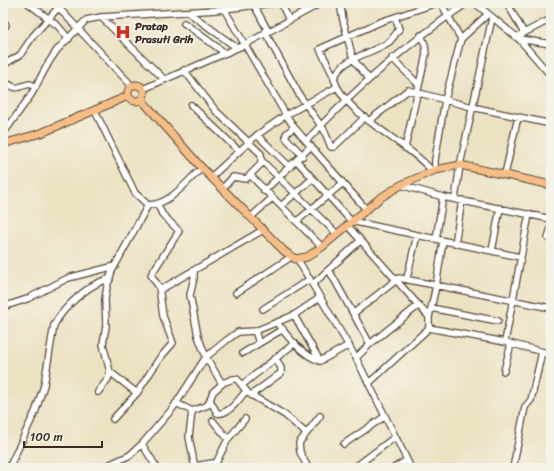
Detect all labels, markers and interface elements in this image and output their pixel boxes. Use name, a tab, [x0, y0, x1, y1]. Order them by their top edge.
place label: Pratap Prasuti Grih	[135, 17, 193, 49]
hospital icon: Pratap Prasuti Grih	[114, 23, 132, 41]
scale bar	[24, 423, 102, 449]
text: 100 m	[30, 426, 63, 448]

